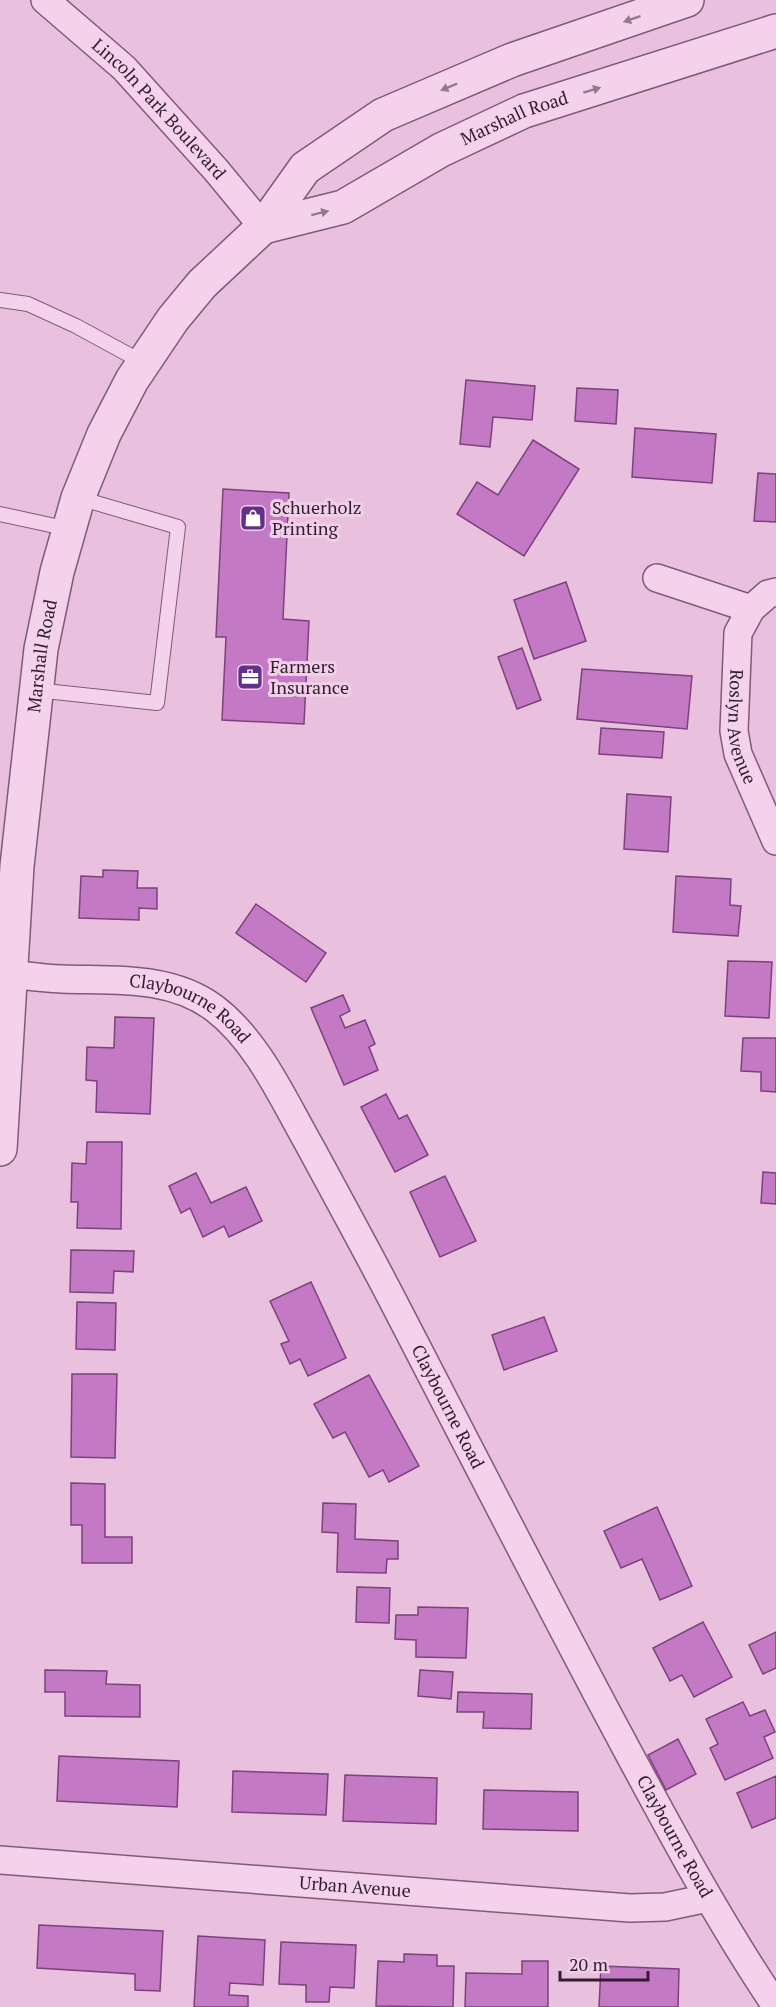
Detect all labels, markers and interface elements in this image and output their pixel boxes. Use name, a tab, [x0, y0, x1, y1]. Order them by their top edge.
one-way arrow	[623, 15, 641, 24]
street label: Lincoln Park Boulevard	[87, 33, 232, 184]
one-way arrow	[440, 83, 458, 92]
street label: Marshall Road	[456, 85, 571, 150]
one-way arrow	[583, 85, 601, 94]
one-way arrow	[311, 208, 329, 217]
place label: Schuerholz Printing	[272, 495, 362, 540]
shop icon: Schuerholz Printing	[238, 503, 268, 533]
street label: Marshall Road	[21, 597, 62, 714]
place label: Farmers Insurance	[270, 654, 349, 699]
office icon: Farmers Insurance	[235, 662, 265, 692]
street label: Roslyn Avenue	[723, 669, 763, 788]
street label: Claybourne Road	[128, 968, 257, 1048]
street label: Claybourne Road	[407, 1340, 491, 1473]
street label: Claybourne Road	[632, 1771, 719, 1902]
street label: Urban Avenue	[298, 1870, 412, 1902]
scale bar	[560, 1944, 648, 1982]
text: 20 m	[569, 1952, 609, 1976]

